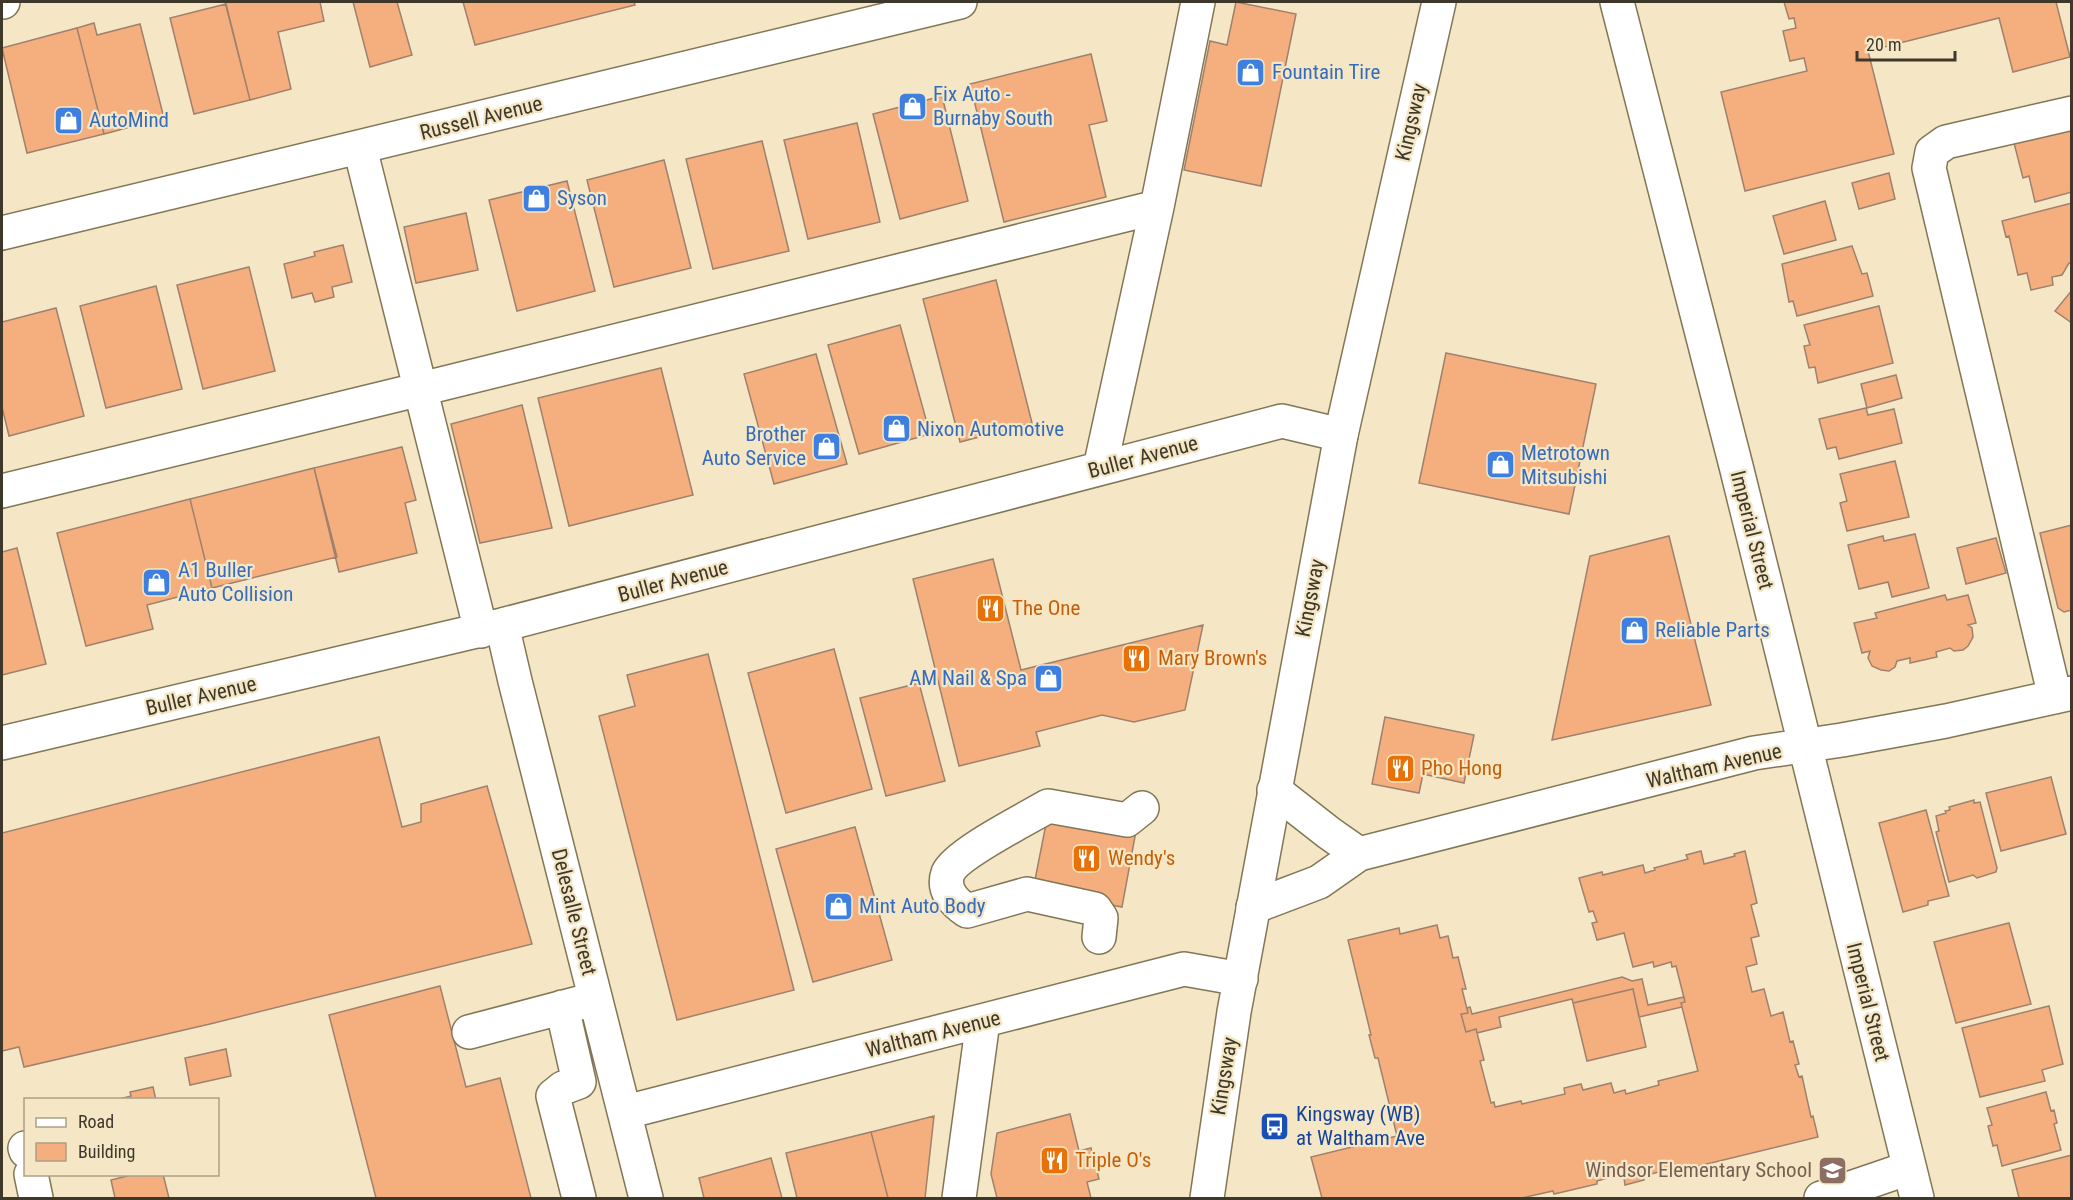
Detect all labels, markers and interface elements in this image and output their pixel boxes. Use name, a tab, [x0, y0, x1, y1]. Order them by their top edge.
scale bar	[1857, 24, 1954, 62]
text: 20 m	[1866, 34, 1901, 55]
shop icon: Fountain Tire	[1235, 56, 1267, 88]
place label: Fountain Tire	[1272, 60, 1380, 84]
street label: Kingsway	[1390, 81, 1432, 163]
place label: Fix Auto - Burnaby South	[933, 82, 1053, 130]
shop icon: Fix Auto - Burnaby South	[896, 90, 928, 122]
street label: Russell Avenue	[417, 91, 545, 145]
shop icon: AutoMind	[52, 104, 84, 136]
place label: AutoMind	[89, 108, 169, 132]
shop icon: Syson	[520, 182, 552, 214]
place label: Syson	[557, 186, 607, 210]
shop icon: Nixon Automotive	[880, 413, 912, 445]
place label: Nixon Automotive	[917, 417, 1064, 441]
place label: Brother Auto Service	[702, 422, 806, 470]
shop icon: Brother Auto Service	[811, 430, 843, 462]
street label: Buller Avenue	[1085, 431, 1201, 483]
place label: Metrotown Mitsubishi	[1521, 441, 1610, 489]
shop icon: Metrotown Mitsubishi	[1484, 449, 1516, 481]
street label: Imperial Street	[1726, 468, 1778, 592]
street label: Buller Avenue	[615, 555, 731, 607]
street label: Kingsway	[1291, 557, 1329, 639]
place label: A1 Buller Auto Collision	[178, 558, 294, 606]
shop icon: A1 Buller Auto Collision	[141, 566, 173, 598]
restaurant icon: The One	[975, 592, 1007, 624]
place label: The One	[1012, 596, 1081, 620]
shop icon: Reliable Parts	[1618, 614, 1650, 646]
place label: Reliable Parts	[1655, 618, 1770, 642]
restaurant icon: Mary Brown's	[1121, 642, 1153, 674]
place label: Mary Brown's	[1158, 646, 1267, 670]
shop icon: AM Nail & Spa	[1032, 662, 1064, 694]
place label: AM Nail & Spa	[909, 666, 1027, 690]
street label: Buller Avenue	[143, 672, 259, 720]
street label: Waltham Avenue	[1644, 739, 1784, 793]
restaurant icon: Pho Hong	[1384, 752, 1416, 784]
place label: Pho Hong	[1421, 756, 1502, 780]
restaurant icon: Wendy's	[1071, 842, 1103, 874]
street label: Delesalle Street	[547, 846, 601, 978]
place label: Wendy's	[1108, 846, 1175, 870]
shop icon: Mint Auto Body	[822, 890, 854, 922]
place label: Mint Auto Body	[859, 894, 986, 918]
street label: Imperial Street	[1842, 940, 1894, 1064]
street label: Waltham Avenue	[863, 1006, 1003, 1062]
street label: Kingsway	[1206, 1035, 1242, 1117]
legend	[24, 1098, 219, 1176]
place label: Kingsway (WB) at Waltham Ave	[1296, 1102, 1425, 1150]
bus stop icon: Kingsway (WB) at Waltham Ave	[1259, 1110, 1291, 1142]
text: Road	[78, 1111, 114, 1132]
text: Building	[78, 1141, 135, 1162]
restaurant icon: Triple O's	[1038, 1144, 1070, 1176]
place label: Triple O's	[1075, 1148, 1151, 1172]
school or university icon: Windsor Elementary School	[1817, 1154, 1849, 1186]
place label: Windsor Elementary School	[1585, 1158, 1812, 1182]

